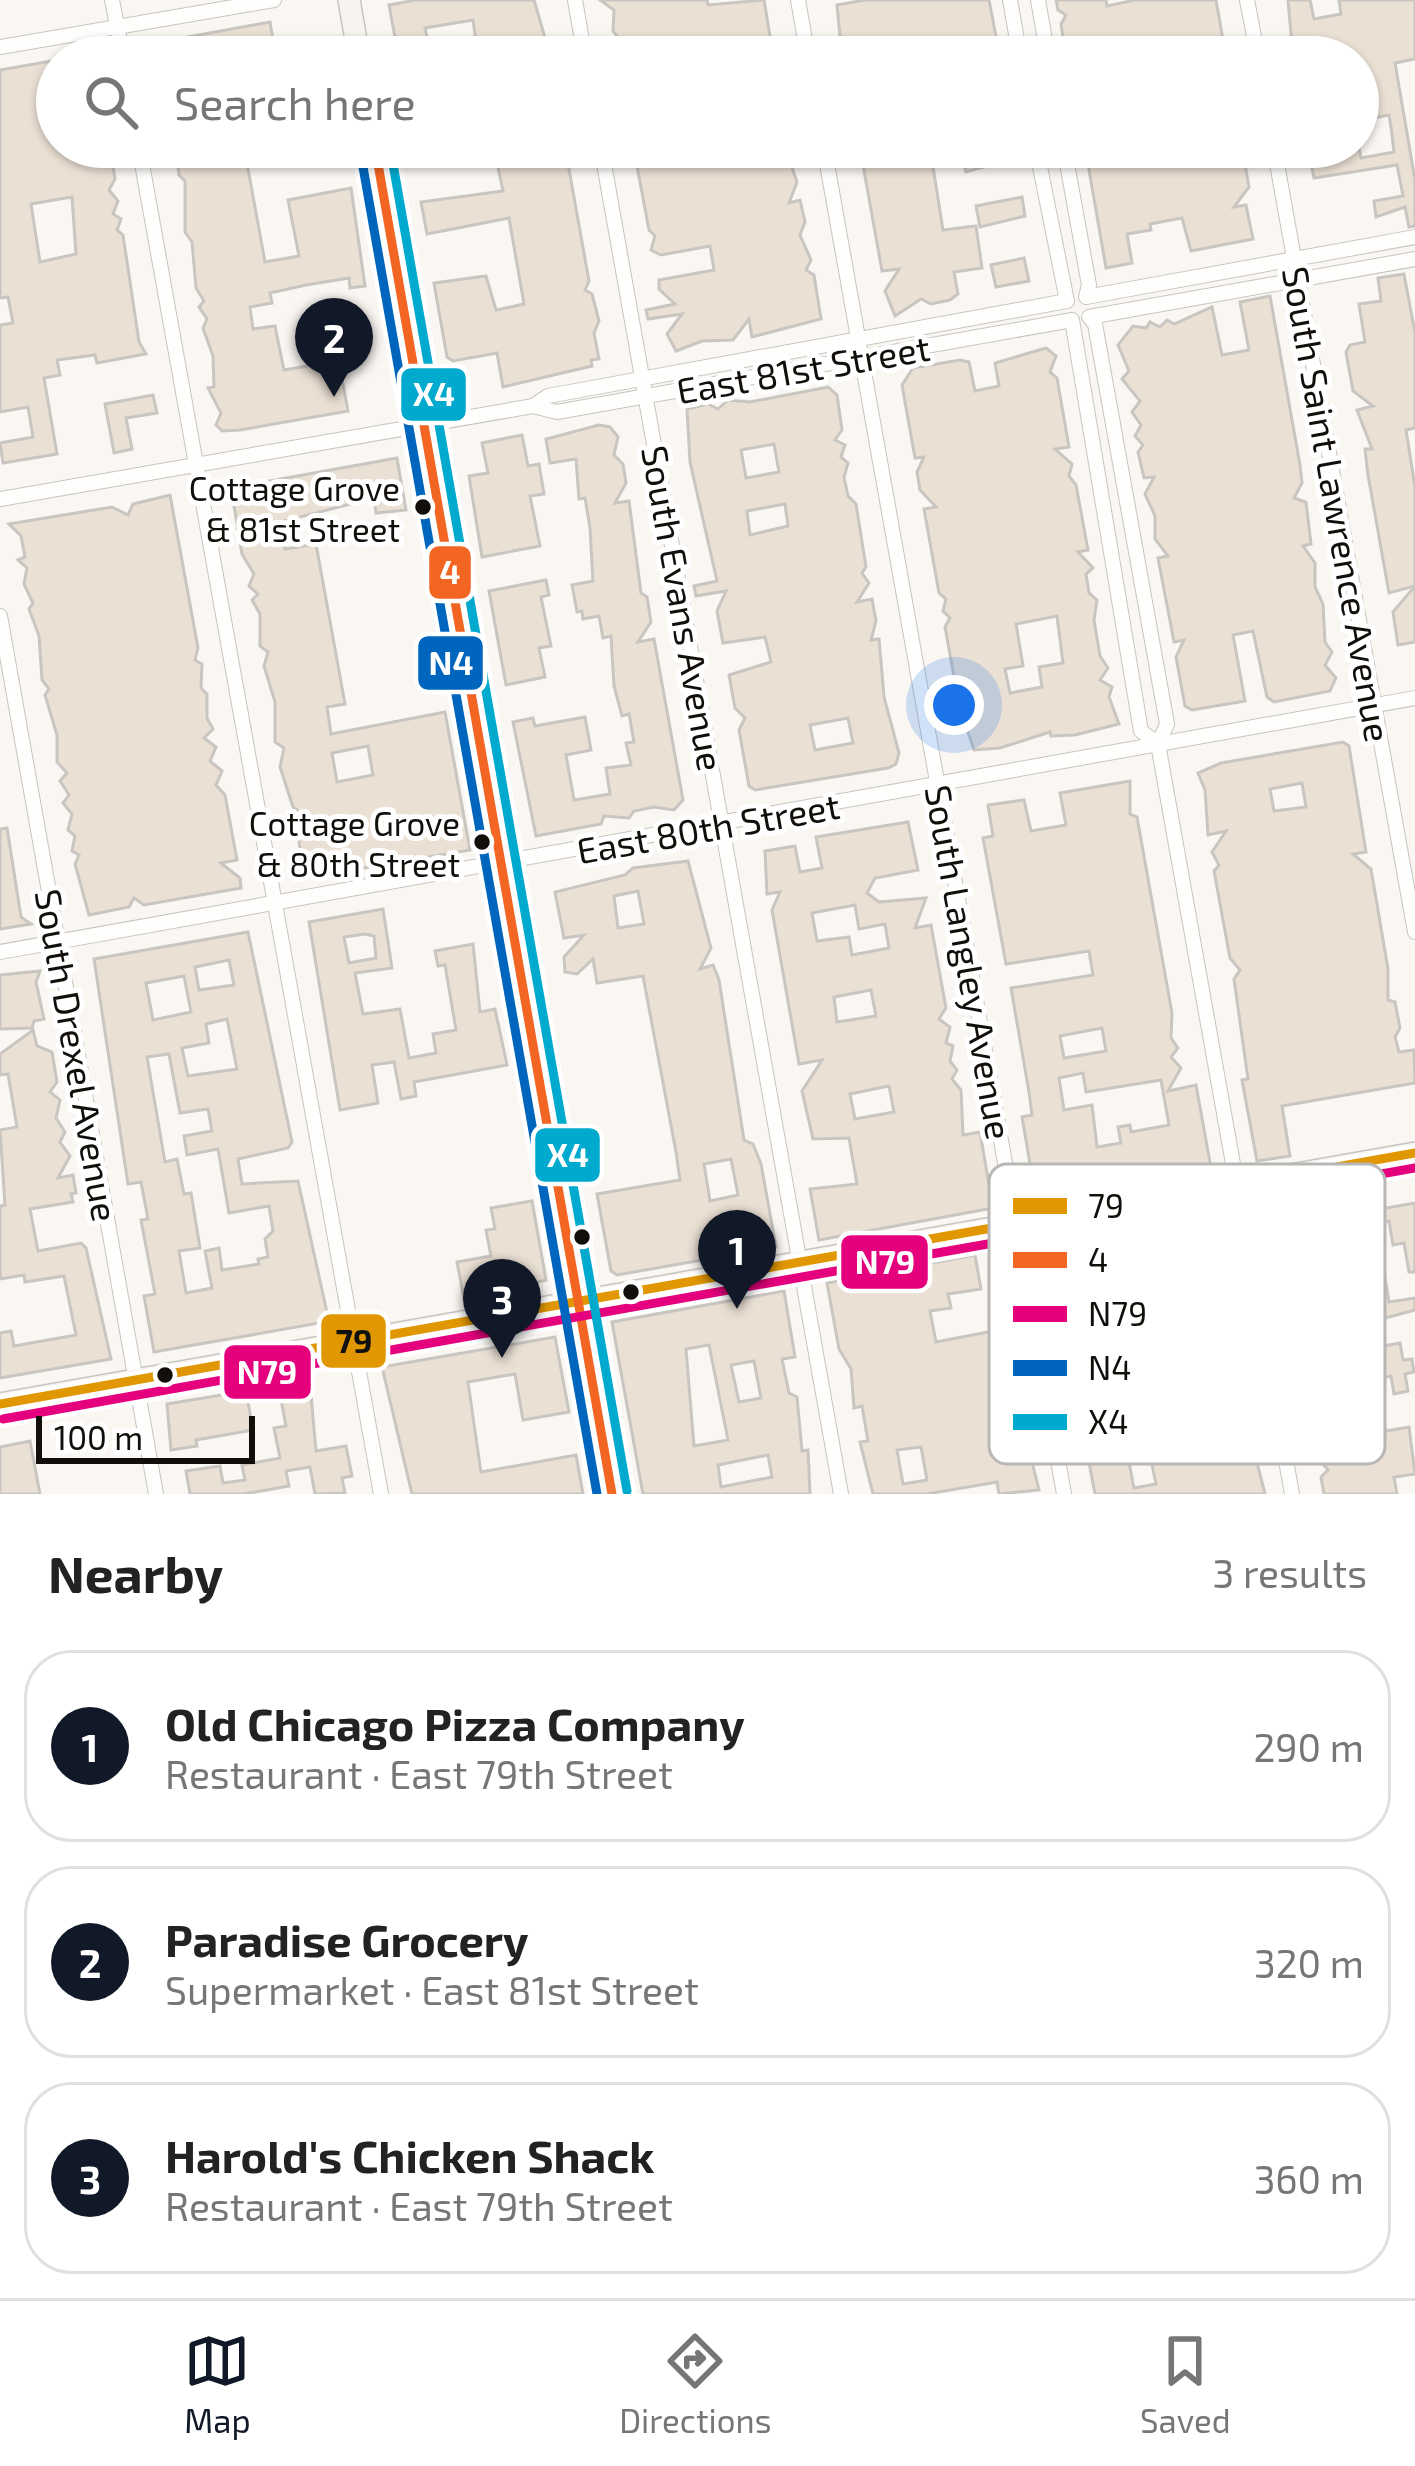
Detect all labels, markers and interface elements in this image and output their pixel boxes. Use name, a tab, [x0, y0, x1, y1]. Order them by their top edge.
search box	[36, 36, 1379, 168]
icon: search	[78, 69, 144, 135]
text: Search here	[174, 75, 416, 129]
street label: South Saint Lawrence Avenue	[1275, 263, 1401, 745]
pin: 2	[295, 298, 373, 397]
street label: East 81st Street	[673, 325, 933, 411]
line badge: X4	[399, 366, 468, 423]
text: X4	[413, 373, 455, 413]
street label: South Evans Avenue	[634, 442, 734, 774]
place label: Cottage Grove & 81st Street	[189, 468, 400, 549]
marker: Cottage Grove & 81st Street	[412, 496, 434, 518]
line badge: 4	[427, 544, 473, 601]
text: 4	[439, 551, 461, 591]
line badge: N4	[416, 634, 485, 692]
text: N4	[429, 642, 473, 682]
your location	[924, 675, 984, 735]
street label: South Langley Avenue	[918, 781, 1022, 1143]
street label: East 80th Street	[573, 783, 843, 871]
place label: Cottage Grove & 80th Street	[249, 803, 460, 884]
marker: Cottage Grove & 80th Street	[471, 831, 493, 853]
street label: South Drexel Avenue	[28, 886, 128, 1224]
line badge: X4	[533, 1126, 602, 1184]
text: X4	[547, 1134, 589, 1174]
legend	[989, 1164, 1385, 1464]
text: 79	[1088, 1185, 1124, 1225]
pin: 1	[698, 1210, 776, 1309]
unlabelled marker	[571, 1226, 593, 1248]
line badge: N79	[839, 1233, 930, 1291]
text: 4	[1088, 1239, 1108, 1279]
text: N79	[855, 1241, 915, 1281]
pin: 3	[463, 1259, 541, 1358]
unlabelled marker	[620, 1281, 642, 1303]
text: N79	[1088, 1293, 1147, 1333]
line badge: 79	[319, 1312, 388, 1370]
text: 79	[336, 1320, 372, 1360]
line badge: N79	[222, 1343, 313, 1401]
text: N4	[1088, 1347, 1132, 1387]
text: N79	[237, 1351, 297, 1391]
unlabelled marker	[154, 1364, 176, 1386]
text: X4	[1088, 1401, 1128, 1441]
scale bar	[36, 1410, 255, 1463]
text: 100 m	[54, 1417, 143, 1457]
text: Nearby	[48, 1542, 223, 1603]
text: 3 results	[1213, 1549, 1367, 1596]
text: Old Chicago Pizza Company	[165, 1696, 745, 1750]
text: 1	[82, 1723, 98, 1770]
text: 290 m	[1253, 1723, 1364, 1770]
text: Restaurant · East 79th Street	[165, 1750, 673, 1797]
text: Paradise Grocery	[165, 1912, 529, 1966]
text: 2	[79, 1939, 101, 1986]
text: 320 m	[1254, 1939, 1364, 1986]
text: Supermarket · East 81st Street	[165, 1966, 699, 2013]
text: Harold's Chicken Shack	[165, 2128, 654, 2182]
text: 3	[79, 2155, 101, 2202]
text: 360 m	[1254, 2155, 1364, 2202]
text: Restaurant · East 79th Street	[165, 2182, 673, 2229]
tab: Map	[184, 2328, 251, 2440]
tab: Directions	[619, 2328, 771, 2440]
tab: Saved	[1140, 2328, 1231, 2440]

